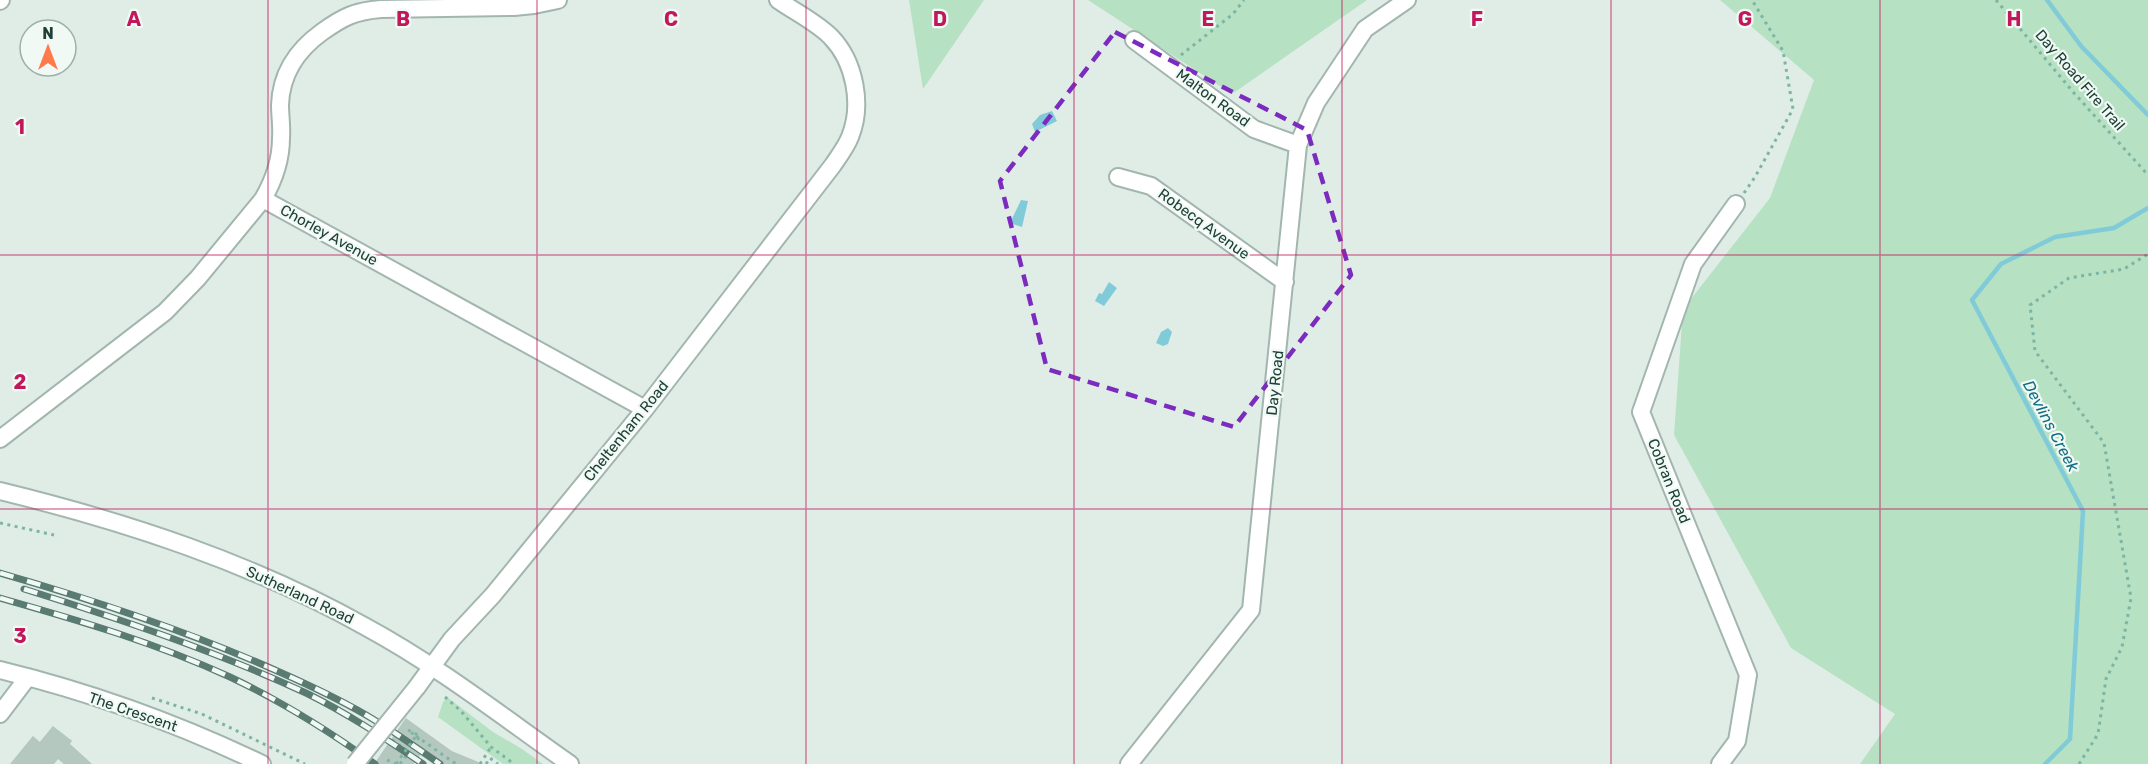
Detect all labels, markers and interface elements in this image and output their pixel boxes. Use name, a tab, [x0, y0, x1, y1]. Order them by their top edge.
text: A	[127, 7, 142, 31]
text: B	[396, 7, 410, 31]
text: C	[664, 7, 678, 31]
text: D	[933, 7, 947, 31]
text: E	[1202, 7, 1214, 31]
text: F	[1471, 7, 1483, 31]
text: G	[1738, 7, 1752, 31]
text: H	[2007, 7, 2021, 31]
north arrow	[18, 18, 78, 78]
text: N	[42, 24, 54, 43]
street label: Day Road Fire Trail	[2031, 26, 2129, 134]
street label: Malton Road	[1173, 65, 1253, 131]
text: 1	[15, 115, 25, 139]
street label: Robecq Avenue	[1155, 185, 1253, 263]
street label: Chorley Avenue	[277, 201, 381, 269]
street label: Day Road	[1263, 349, 1287, 417]
text: 2	[14, 370, 27, 394]
street label: Cheltenham Road	[580, 377, 672, 485]
water label: Devlins Creek	[2019, 377, 2083, 476]
street label: Cobran Road	[1644, 436, 1694, 526]
street label: Sutherland Road	[243, 562, 357, 628]
text: 3	[13, 624, 27, 648]
street label: The Crescent	[86, 688, 180, 736]

